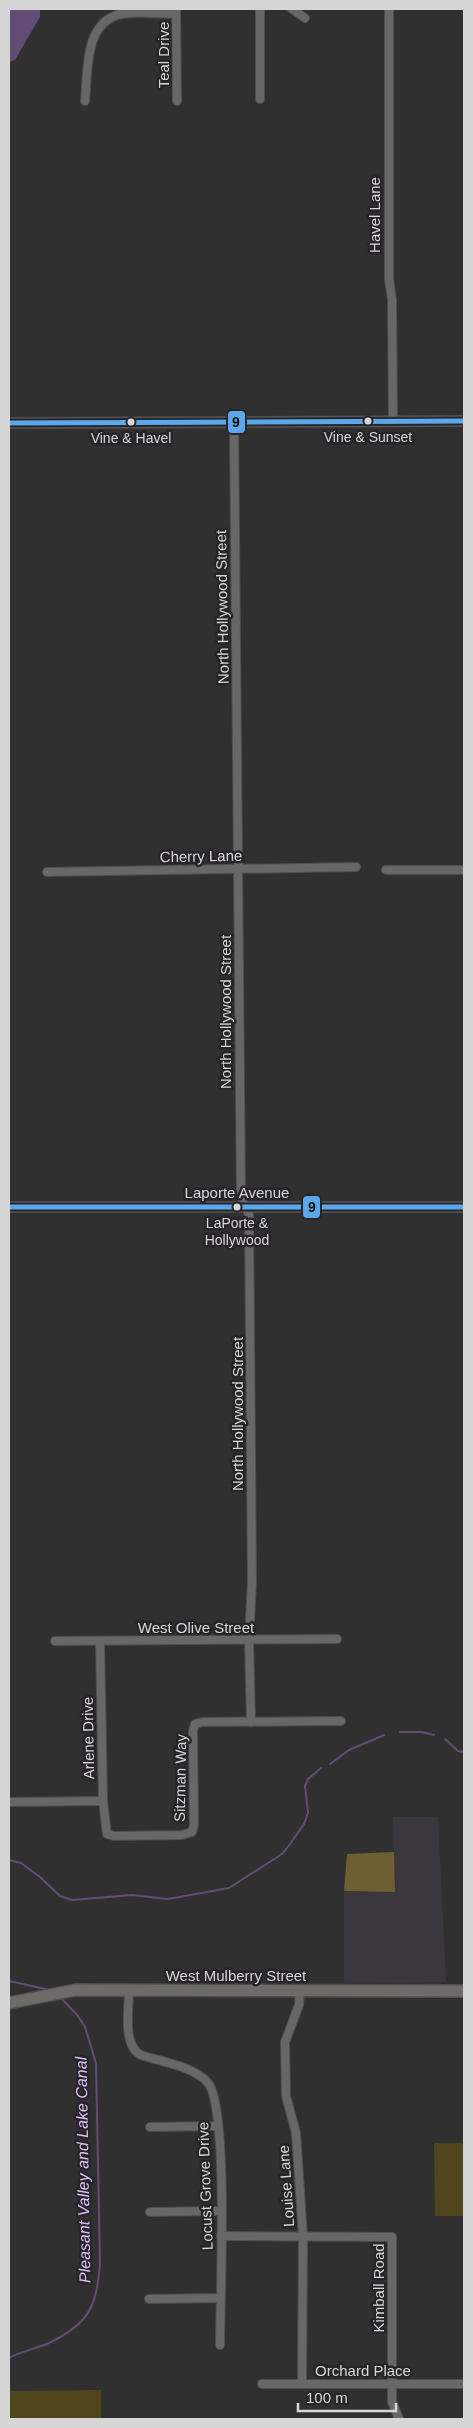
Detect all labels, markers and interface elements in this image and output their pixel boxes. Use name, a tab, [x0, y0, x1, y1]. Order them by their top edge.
street label: Teal Drive	[155, 22, 172, 88]
street label: Havel Lane	[366, 177, 383, 253]
line badge: 9	[227, 410, 246, 434]
text: 9	[232, 414, 240, 430]
marker: Vine & Sunset	[363, 416, 373, 426]
marker: Vine & Havel	[126, 417, 136, 427]
place label: Vine & Sunset	[324, 429, 412, 445]
place label: Vine & Havel	[91, 430, 171, 446]
street label: North Hollywood Street	[212, 529, 232, 684]
street label: Cherry Lane	[160, 847, 242, 865]
street label: North Hollywood Street	[217, 934, 234, 1089]
street label: Laporte Avenue	[185, 1184, 289, 1201]
line badge: 9	[302, 1195, 321, 1219]
text: 9	[308, 1199, 316, 1215]
marker: LaPorte & Hollywood	[232, 1202, 242, 1212]
place label: LaPorte & Hollywood	[205, 1215, 269, 1248]
street label: North Hollywood Street	[229, 1336, 246, 1491]
street label: West Olive Street	[138, 1619, 255, 1636]
street label: Arlene Drive	[79, 1697, 97, 1779]
street label: Sitzman Way	[171, 1733, 189, 1822]
street label: West Mulberry Street	[166, 1967, 307, 1984]
water label: Pleasant Valley and Lake Canal	[73, 2056, 93, 2283]
street label: Locust Grove Drive	[194, 2122, 216, 2250]
street label: Louise Lane	[275, 2145, 297, 2227]
street label: Kimball Road	[370, 2243, 387, 2333]
street label: Orchard Place	[315, 2362, 411, 2379]
scale bar	[298, 2380, 396, 2412]
text: 100 m	[306, 2389, 348, 2406]

